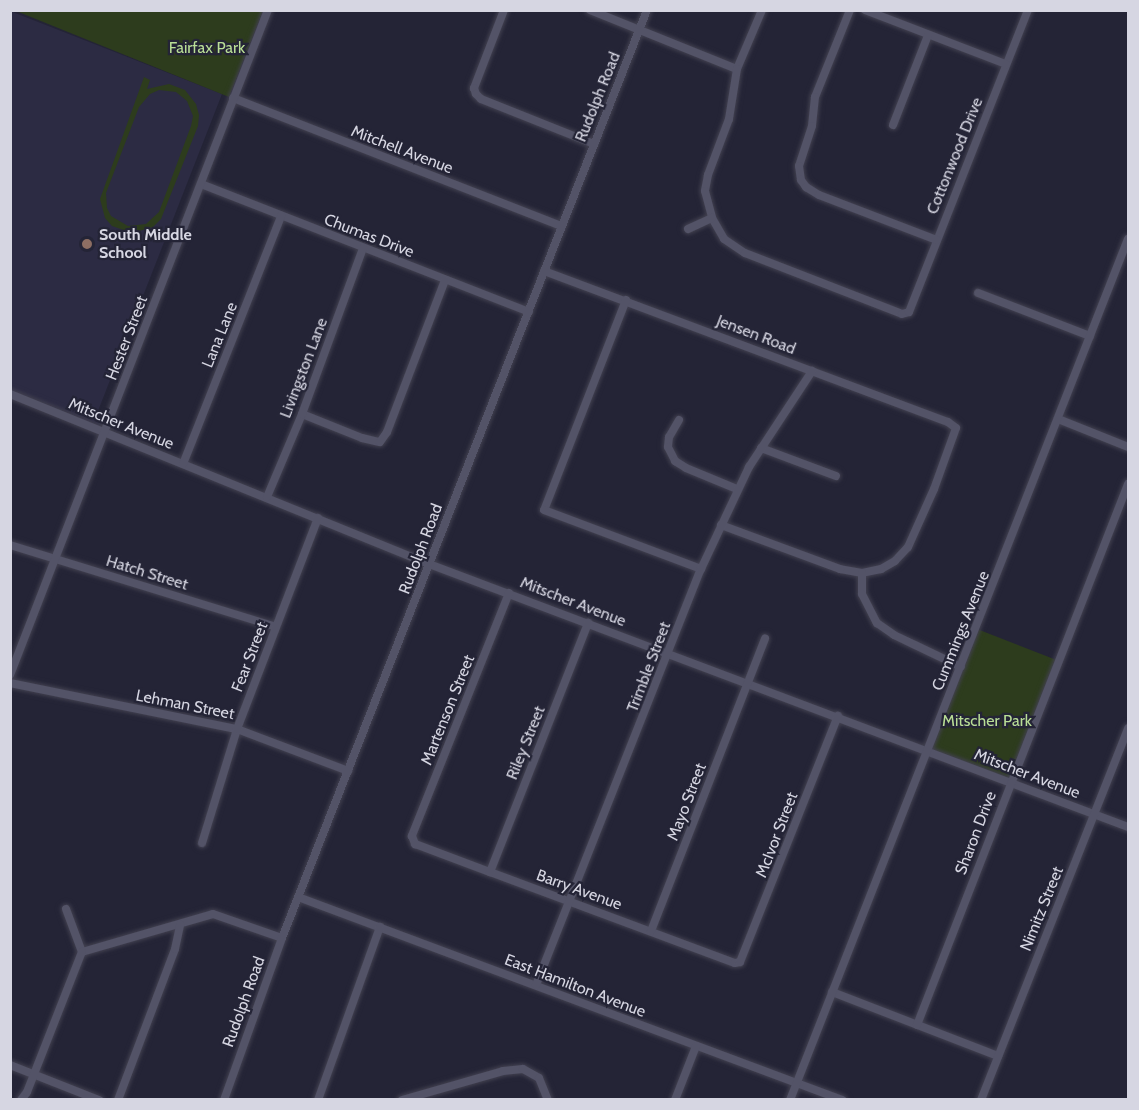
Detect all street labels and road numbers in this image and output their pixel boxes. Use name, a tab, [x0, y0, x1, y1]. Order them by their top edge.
street label: Rudolph Road	[571, 49, 625, 145]
street label: Cottonwood Drive	[923, 95, 987, 217]
street label: Mitchell Avenue	[348, 122, 456, 178]
street label: Chumas Drive	[321, 210, 417, 262]
street label: Hester Street	[102, 293, 152, 383]
street label: Lana Lane	[198, 300, 242, 370]
street label: Jensen Road	[714, 311, 798, 359]
street label: Livingston Lane	[276, 315, 332, 421]
street label: Mitscher Avenue	[66, 394, 176, 454]
street label: Rudolph Road	[395, 501, 447, 597]
street label: Hatch Street	[104, 551, 190, 595]
street label: Cummings Avenue	[928, 568, 994, 694]
street label: Mitscher Avenue	[517, 573, 629, 631]
street label: Fear Street	[228, 619, 272, 695]
street label: Trimble Street	[623, 619, 675, 715]
street label: Martenson Street	[417, 652, 479, 768]
street label: Lehman Street	[134, 686, 236, 724]
street label: Riley Street	[503, 703, 549, 783]
street label: Mitscher Avenue	[971, 745, 1083, 803]
street label: Mayo Street	[663, 760, 711, 844]
street label: McIvor Street	[752, 789, 802, 881]
street label: Sharon Drive	[951, 789, 1001, 877]
street label: Nimitz Street	[1016, 864, 1068, 954]
street label: Barry Avenue	[534, 866, 624, 914]
street label: East Hamilton Avenue	[502, 950, 648, 1022]
street label: Rudolph Road	[219, 954, 269, 1050]

